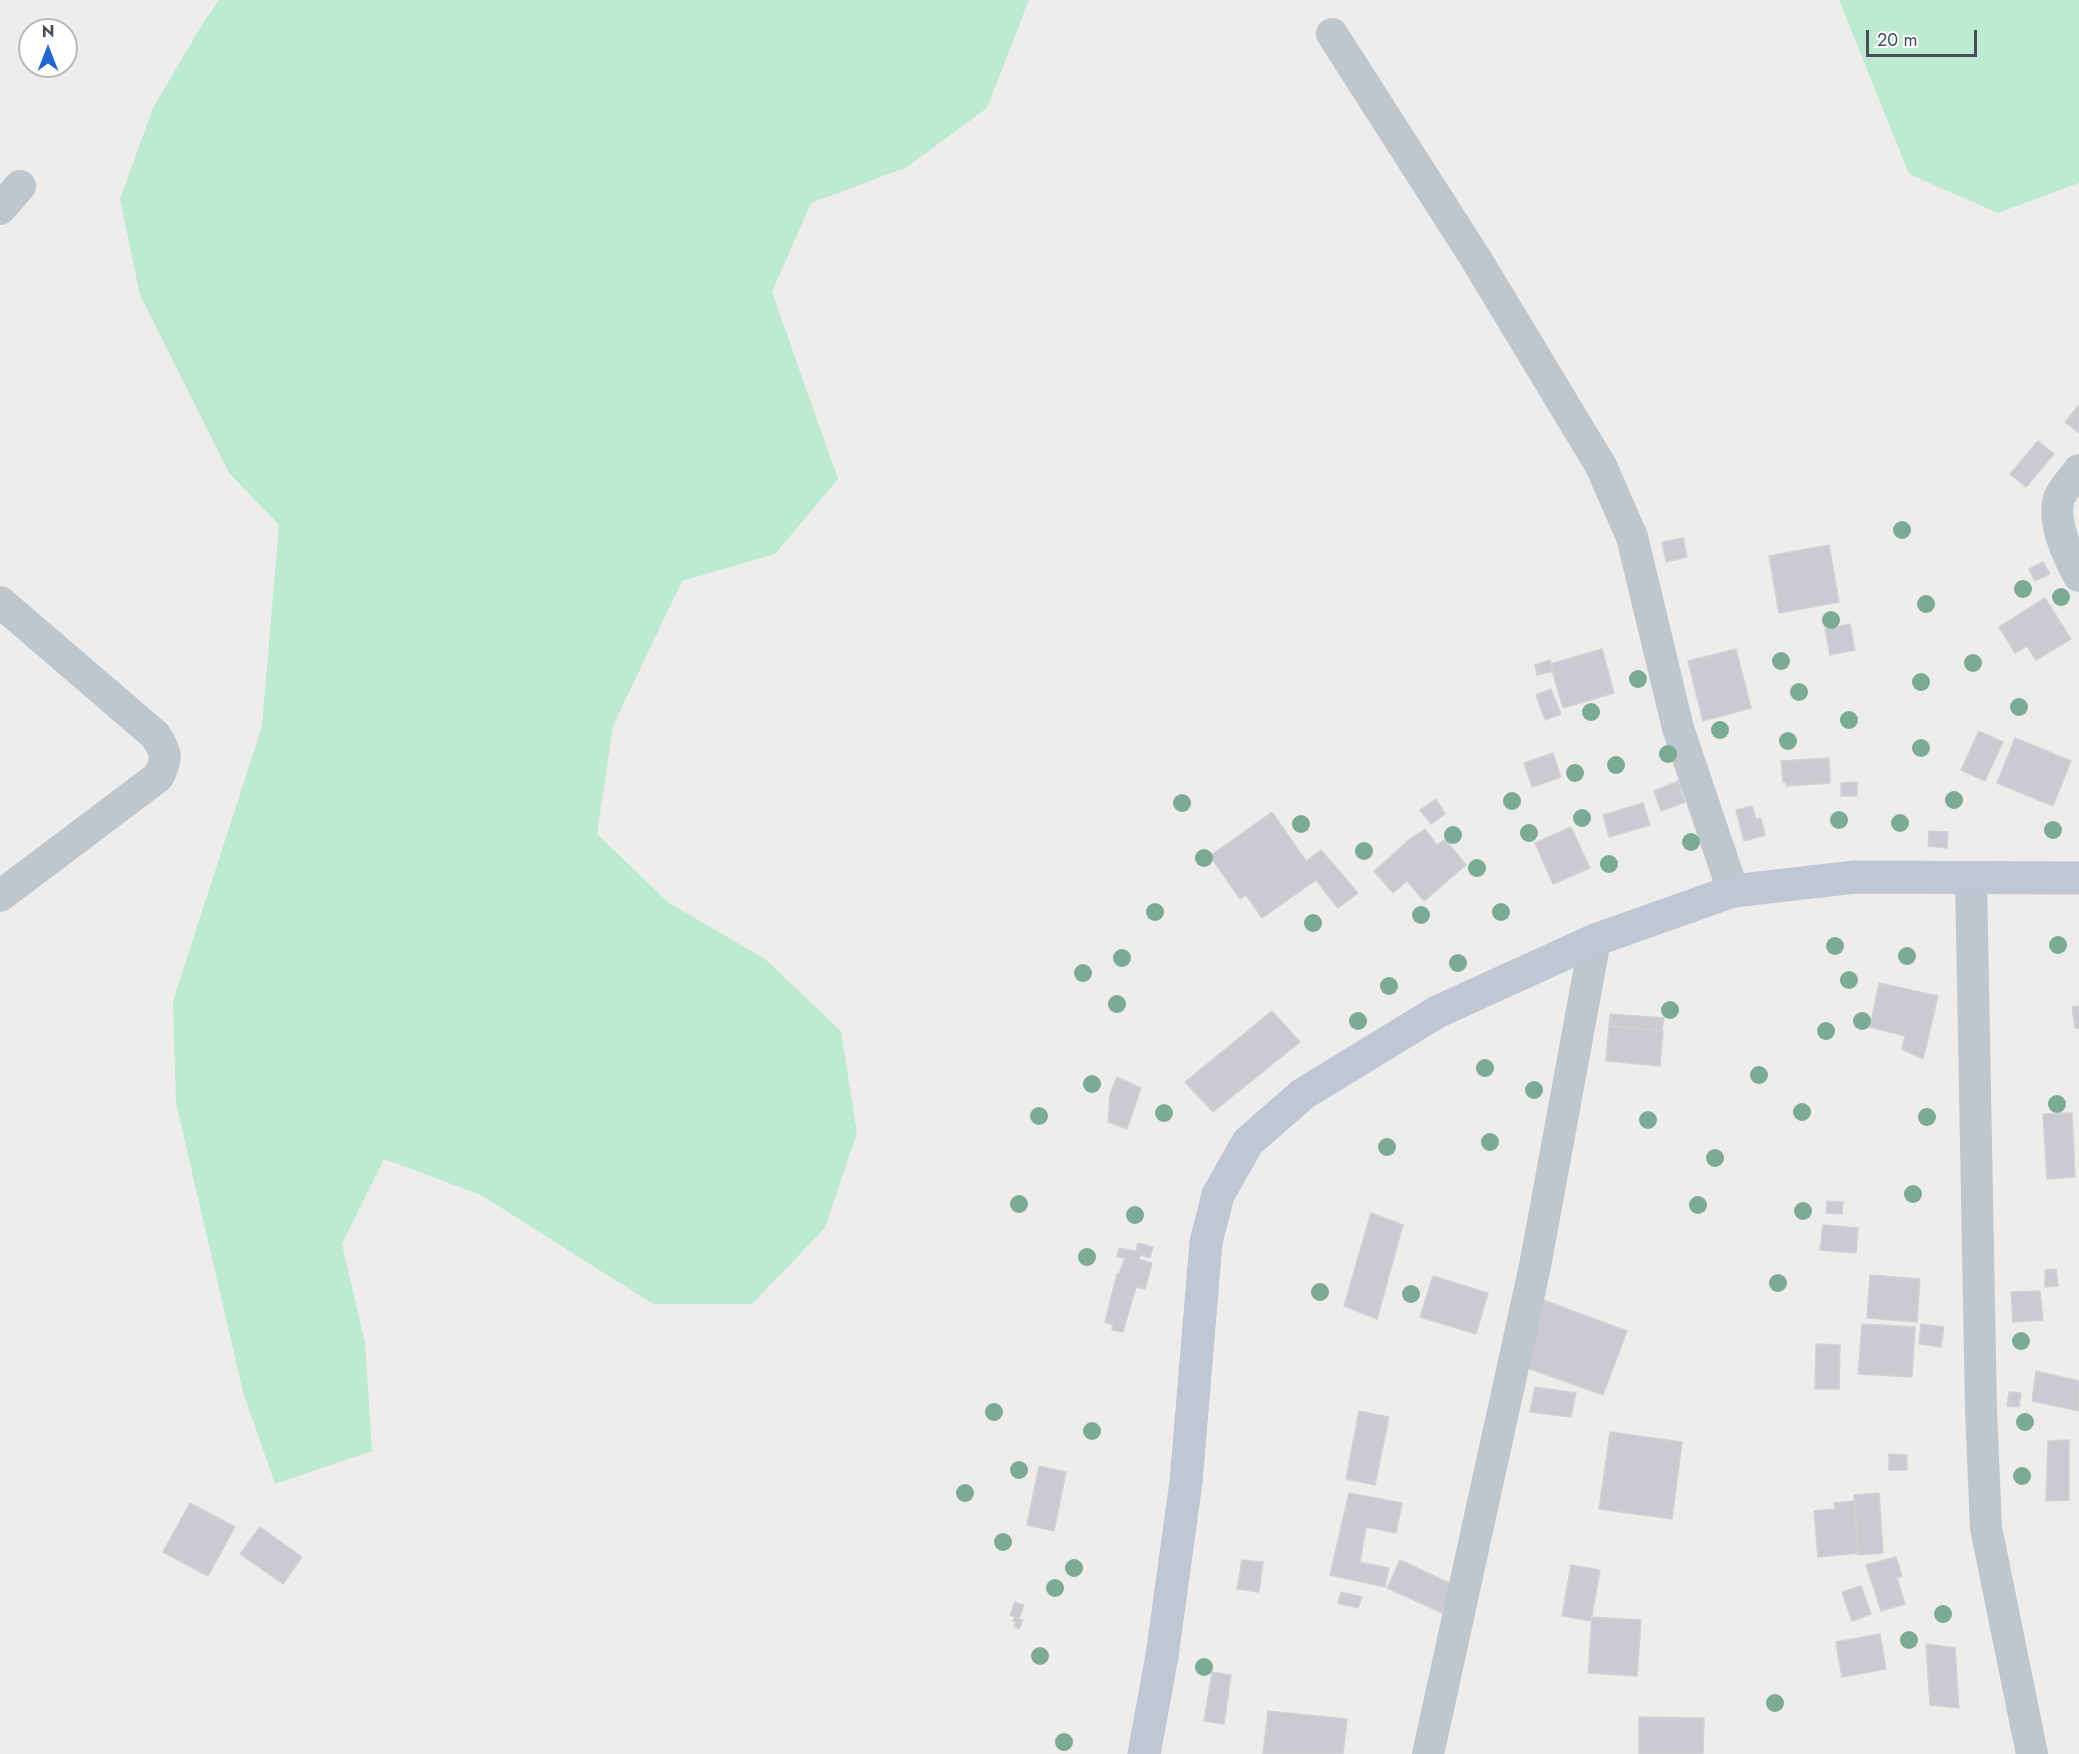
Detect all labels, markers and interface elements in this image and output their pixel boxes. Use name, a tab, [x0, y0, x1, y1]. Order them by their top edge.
north arrow	[18, 18, 78, 78]
scale bar	[1869, 18, 1980, 56]
text: N	[42, 20, 54, 43]
text: 20 m	[1877, 27, 1917, 53]

